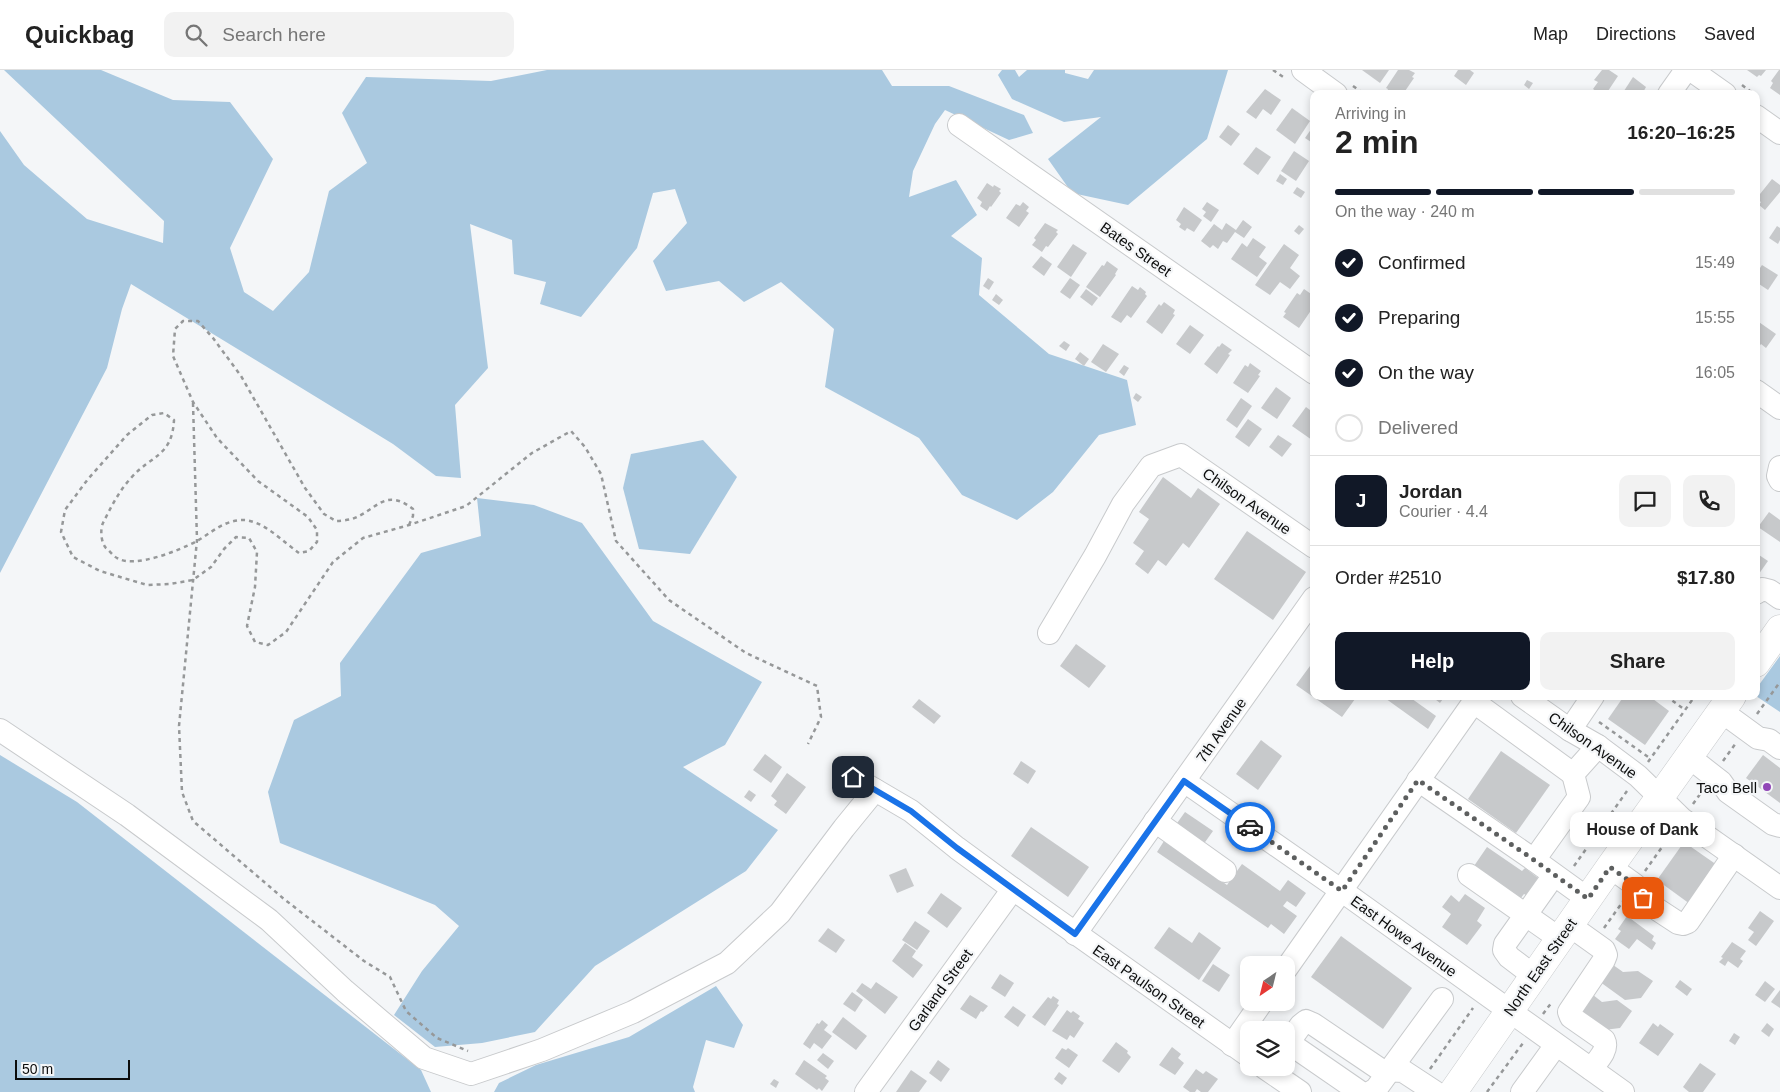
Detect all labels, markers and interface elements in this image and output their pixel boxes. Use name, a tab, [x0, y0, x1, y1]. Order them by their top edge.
search box	[164, 12, 514, 57]
text: Quickbag	[25, 21, 134, 48]
icon: search	[182, 21, 210, 49]
text: Search here	[222, 24, 326, 45]
text: Map	[1533, 24, 1568, 44]
text: Directions	[1596, 24, 1676, 44]
text: Saved	[1704, 24, 1755, 44]
text: Arriving in	[1335, 105, 1406, 122]
text: 16:20–16:25	[1627, 122, 1735, 143]
text: 2 min	[1335, 124, 1419, 160]
text: On the way · 240 m	[1335, 203, 1475, 220]
street label: Bates Street	[1097, 218, 1175, 280]
icon: check	[1335, 249, 1363, 277]
text: Confirmed	[1378, 252, 1466, 273]
text: 15:49	[1695, 254, 1735, 271]
icon: check	[1335, 304, 1363, 332]
text: Preparing	[1378, 307, 1460, 328]
text: 15:55	[1695, 309, 1735, 326]
icon: check	[1335, 359, 1363, 387]
text: On the way	[1378, 362, 1474, 383]
text: 16:05	[1695, 364, 1735, 381]
text: Delivered	[1378, 417, 1458, 438]
street label: Chilson Avenue	[1200, 464, 1294, 538]
button: chat	[1619, 475, 1671, 527]
button: phone	[1683, 475, 1735, 527]
text: Jordan	[1399, 481, 1462, 502]
text: J	[1356, 490, 1366, 511]
text: Courier · 4.4	[1399, 503, 1488, 520]
text: Order #2510	[1335, 567, 1442, 588]
text: $17.80	[1677, 567, 1735, 588]
button: Help	[1335, 632, 1530, 690]
button: Share	[1540, 632, 1735, 690]
street label: 7th Avenue	[1193, 694, 1249, 766]
street label: Chilson Avenue	[1546, 708, 1640, 782]
pin	[832, 756, 874, 798]
icon: home	[839, 763, 867, 791]
place label: Taco Bell	[1696, 779, 1757, 796]
marker: Taco Bell	[1761, 781, 1773, 793]
courier	[1225, 802, 1275, 852]
icon: car	[1236, 813, 1264, 841]
callout: House of Dank	[1570, 813, 1716, 848]
text: House of Dank	[1586, 821, 1699, 838]
pin	[1622, 877, 1664, 919]
icon: bag	[1629, 884, 1657, 912]
street label: East Howe Avenue	[1348, 892, 1460, 980]
street label: North East Street	[1500, 914, 1580, 1019]
street label: East Paulson Street	[1090, 941, 1209, 1031]
street label: Garland Street	[904, 945, 976, 1034]
north arrow	[1240, 956, 1295, 1011]
map controls	[1240, 956, 1295, 1076]
button: layers	[1240, 1021, 1295, 1076]
scale bar	[15, 1057, 130, 1080]
text: 50 m	[22, 1061, 53, 1077]

